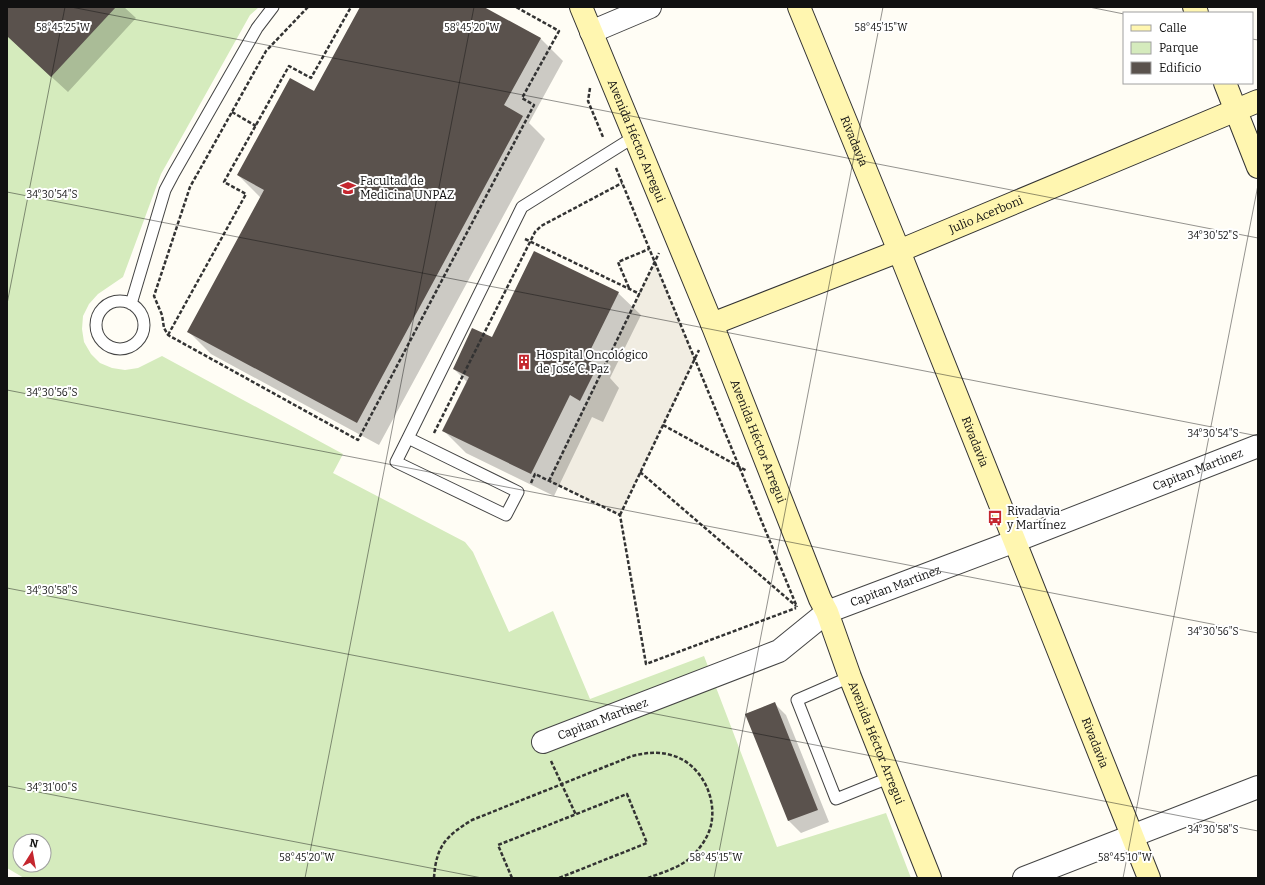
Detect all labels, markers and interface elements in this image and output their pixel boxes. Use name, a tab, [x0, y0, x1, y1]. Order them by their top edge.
legend	[1123, 12, 1253, 84]
text: Calle	[1159, 21, 1187, 35]
text: 58°45'25"W	[36, 22, 91, 34]
text: 58°45'20"W	[444, 22, 500, 34]
text: 58°45'15"W	[855, 22, 908, 34]
text: Parque	[1159, 41, 1198, 55]
text: Edificio	[1159, 61, 1201, 75]
street label: Avenida Héctor Arregui	[605, 78, 668, 205]
street label: Rivadavia	[837, 114, 871, 169]
place label: Facultad de Medicina UNPAZ	[360, 174, 454, 202]
school or university icon: Facultad de Medicina UNPAZ	[339, 179, 357, 197]
text: 34°30'54"S	[27, 189, 77, 201]
street label: Julio Acerboni	[946, 193, 1025, 237]
text: 34°30'52"S	[1188, 230, 1238, 242]
place label: Hospital Oncológico de José C. Paz	[536, 348, 648, 376]
building icon: Hospital Oncológico de José C. Paz	[515, 353, 533, 371]
street label: Avenida Héctor Arregui	[728, 378, 789, 505]
text: 34°30'56"S	[26, 387, 78, 399]
street label: Rivadavia	[959, 414, 992, 469]
text: 34°30'54"S	[1188, 428, 1238, 440]
street label: Capitan Martinez	[1151, 445, 1245, 494]
place label: Rivadavia y Martínez	[1006, 504, 1066, 532]
bus stop icon: Rivadavia y Martínez	[986, 509, 1004, 527]
street label: Capitan Martinez	[848, 563, 943, 610]
text: 34°30'58"S	[27, 585, 77, 597]
text: 34°30'56"S	[1187, 626, 1239, 638]
street label: Avenida Héctor Arregui	[845, 679, 907, 807]
street label: Capitan Martinez	[555, 695, 650, 743]
street label: Rivadavia	[1079, 715, 1112, 770]
text: 34°31'00"S	[27, 782, 77, 794]
text: 34°30'58"S	[1188, 824, 1238, 836]
north arrow	[12, 833, 52, 873]
text: N	[28, 836, 40, 851]
text: 58°45'20"W	[279, 852, 335, 864]
text: 58°45'15"W	[690, 852, 743, 864]
text: 58°45'10"W	[1098, 852, 1153, 864]

